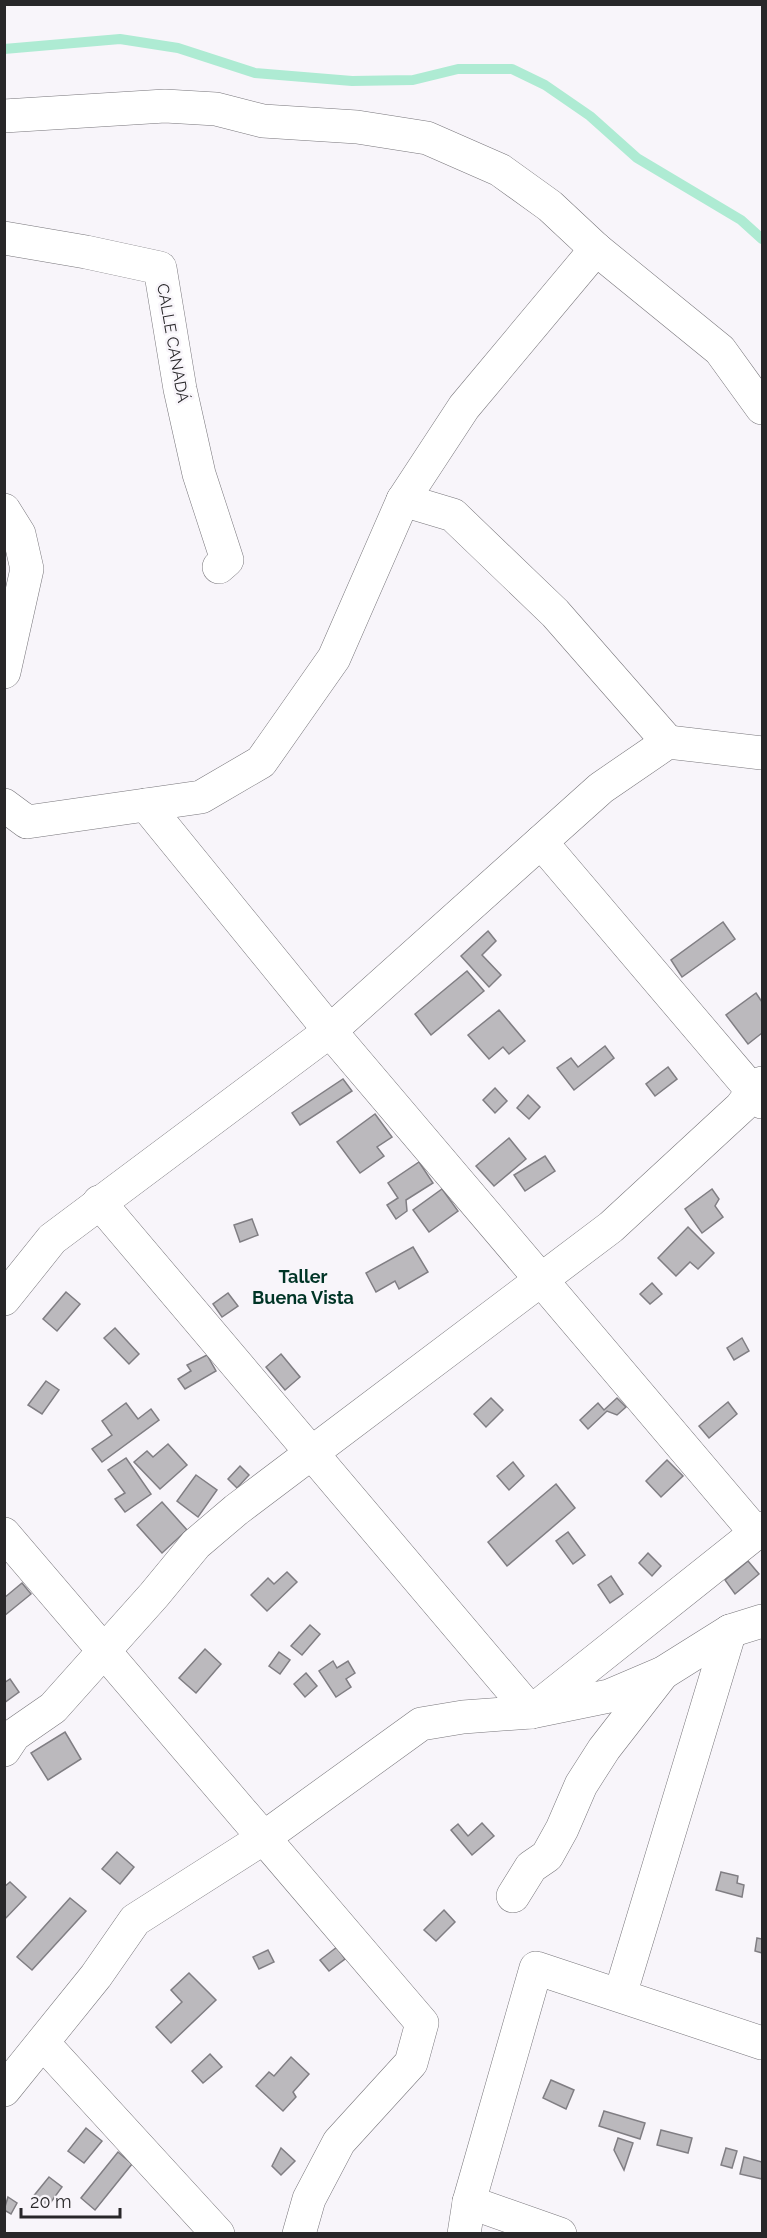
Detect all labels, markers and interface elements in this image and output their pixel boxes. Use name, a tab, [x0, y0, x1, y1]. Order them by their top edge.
street label: CALLE CANADÁ	[153, 282, 194, 404]
district label: Taller Buena Vista	[252, 1266, 354, 1308]
scale bar	[21, 2181, 120, 2219]
text: 20 m	[30, 2191, 72, 2212]

